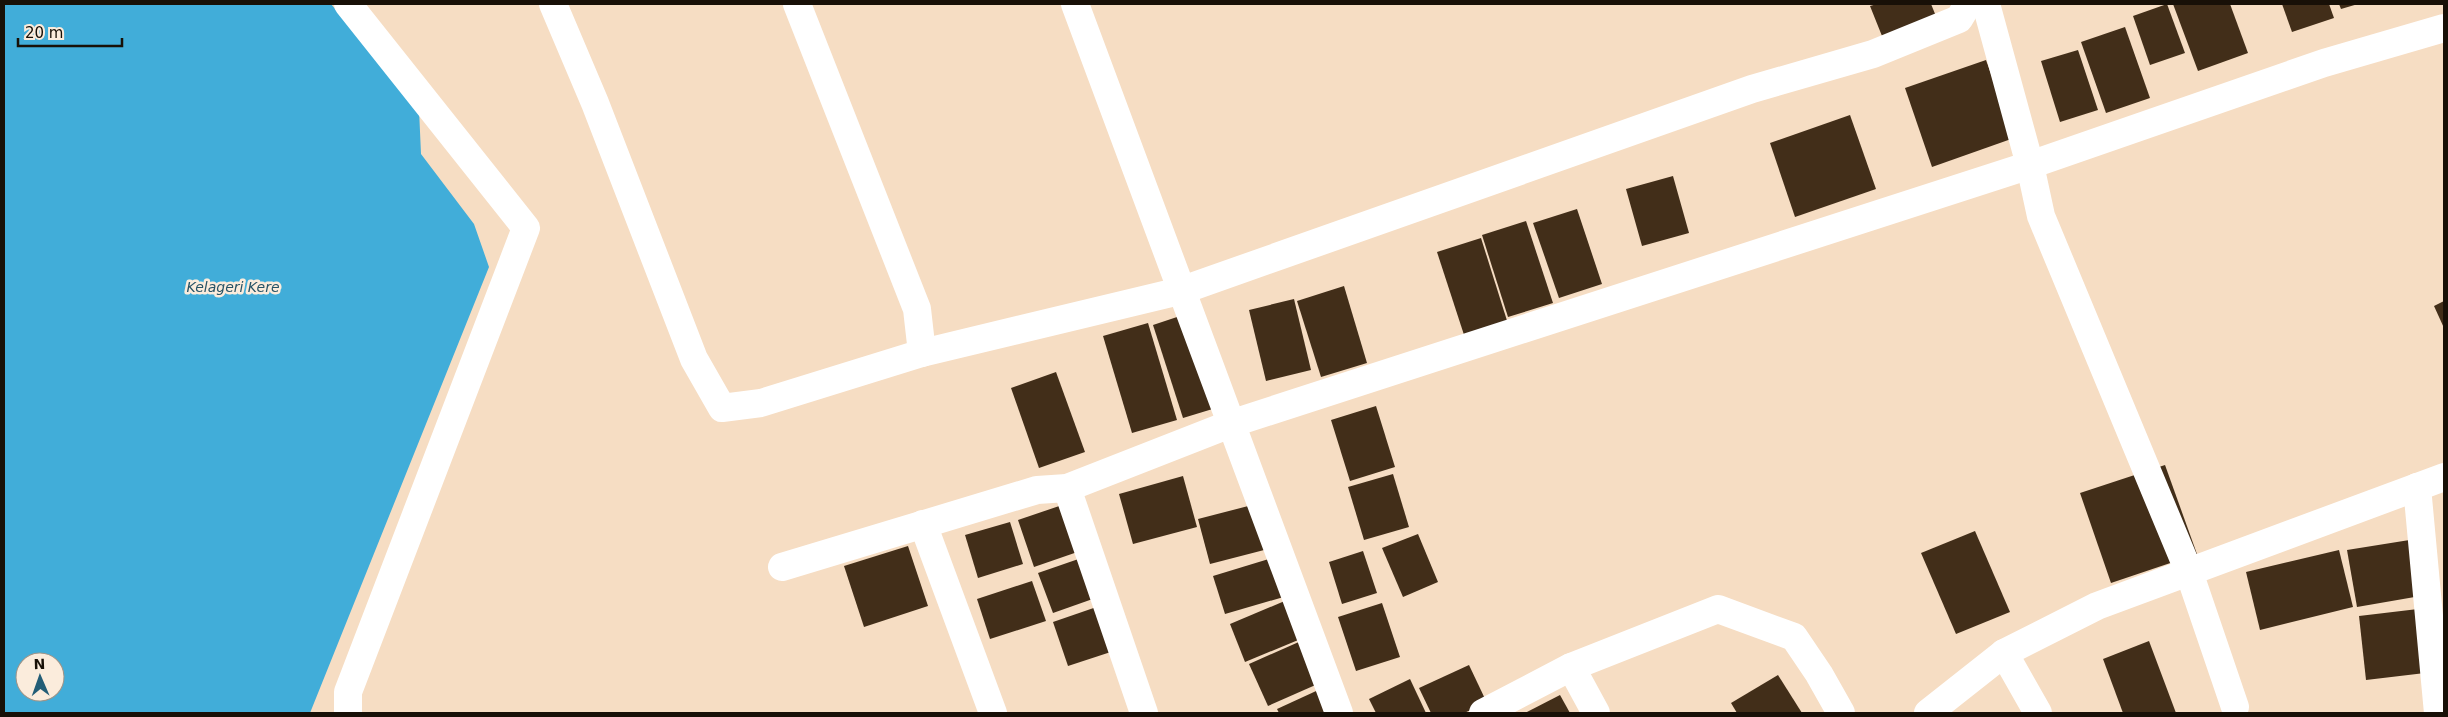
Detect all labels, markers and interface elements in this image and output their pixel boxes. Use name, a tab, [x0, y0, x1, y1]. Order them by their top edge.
scale bar	[18, 15, 121, 47]
text: 20 m	[25, 24, 63, 42]
water label: Kelageri Kere	[186, 279, 280, 295]
north arrow	[15, 652, 65, 702]
text: N	[33, 656, 46, 672]

